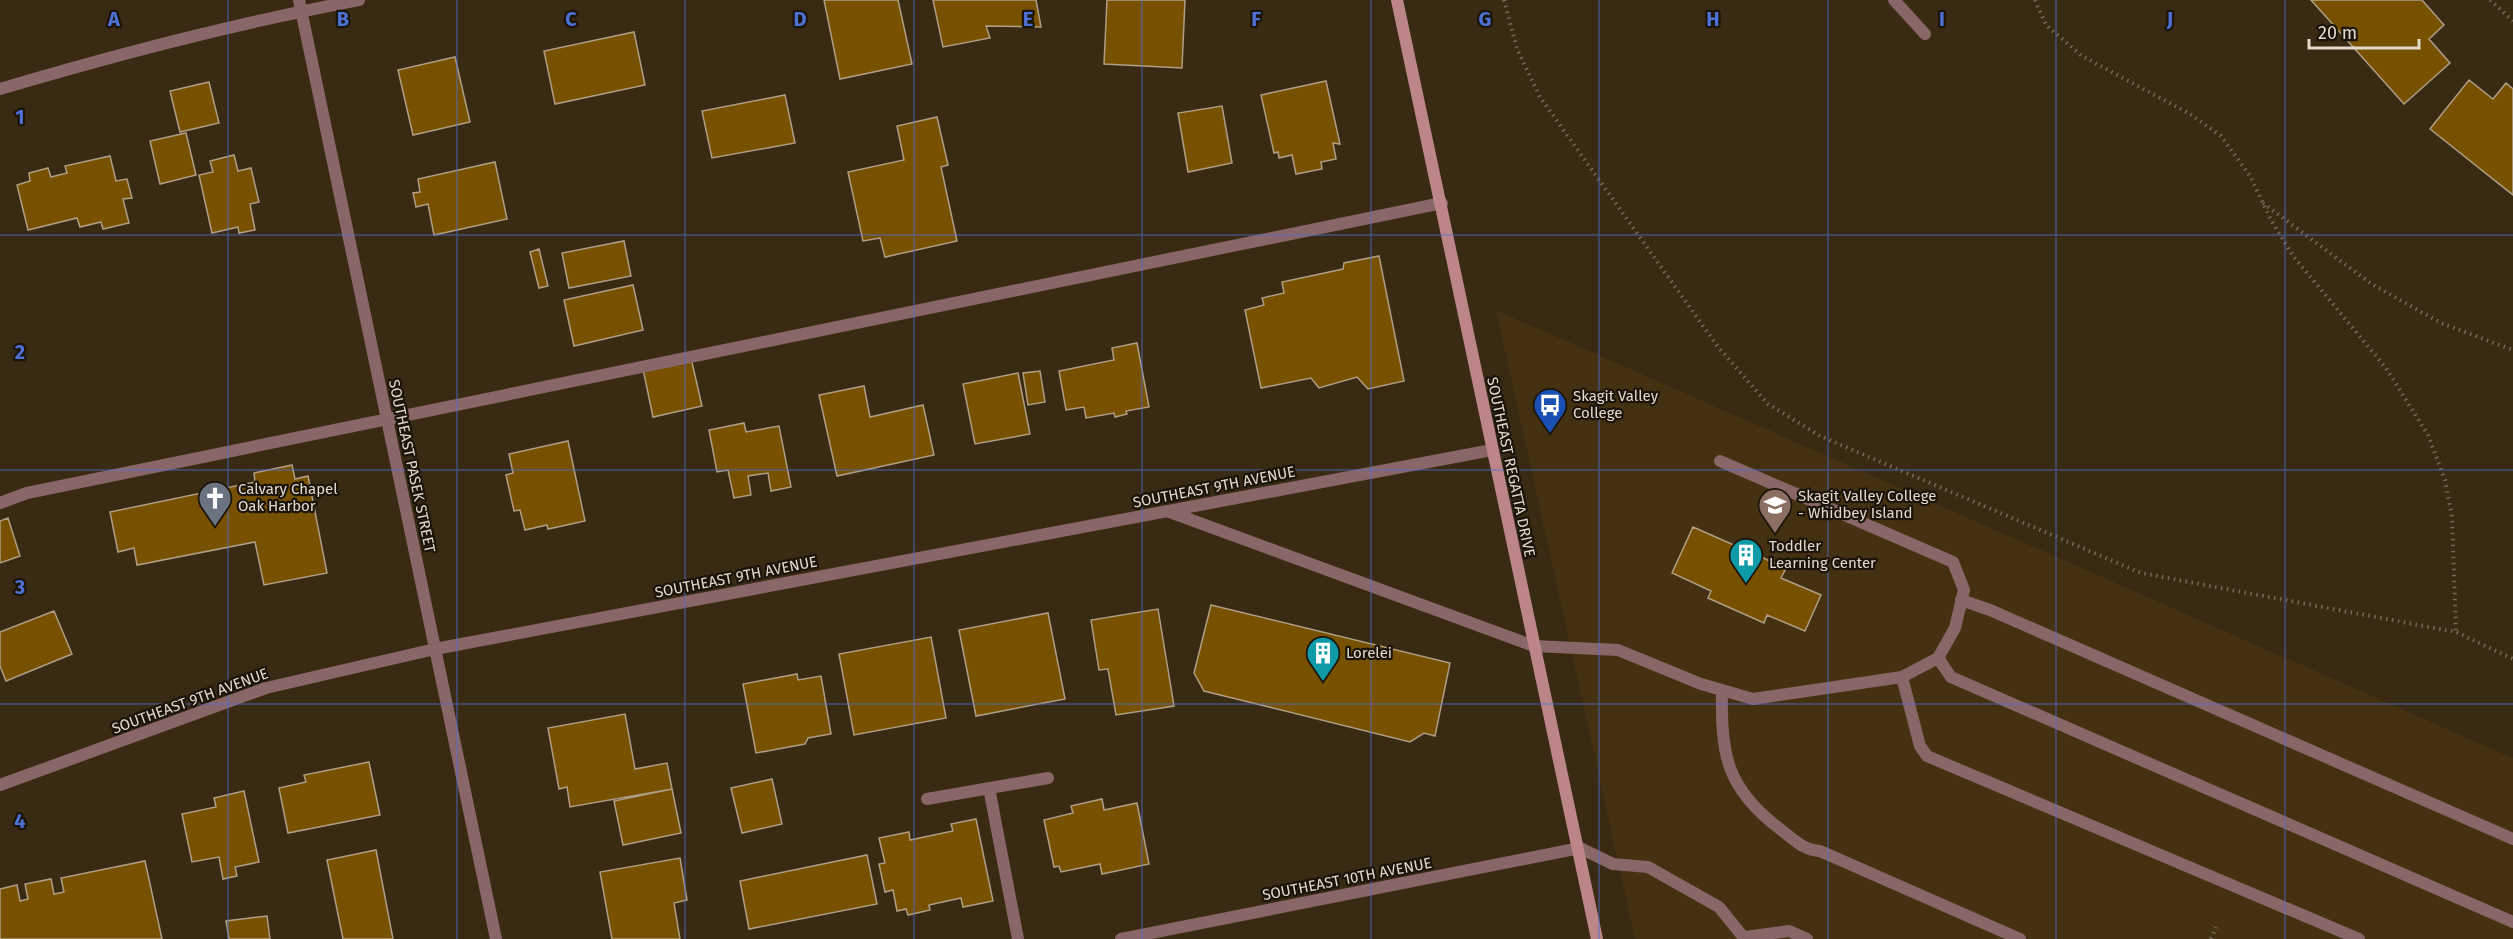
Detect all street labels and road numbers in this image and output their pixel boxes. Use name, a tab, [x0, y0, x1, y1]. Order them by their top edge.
street label: SOUTHEAST REGATTA DRIVE	[1483, 375, 1539, 559]
street label: SOUTHEAST PASEK STREET	[385, 378, 439, 554]
street label: SOUTHEAST 9TH AVENUE	[1131, 462, 1297, 512]
street label: SOUTHEAST 9TH AVENUE	[653, 552, 819, 602]
street label: SOUTHEAST 9TH AVENUE	[109, 664, 271, 738]
street label: SOUTHEAST 10TH AVENUE	[1261, 854, 1433, 904]

